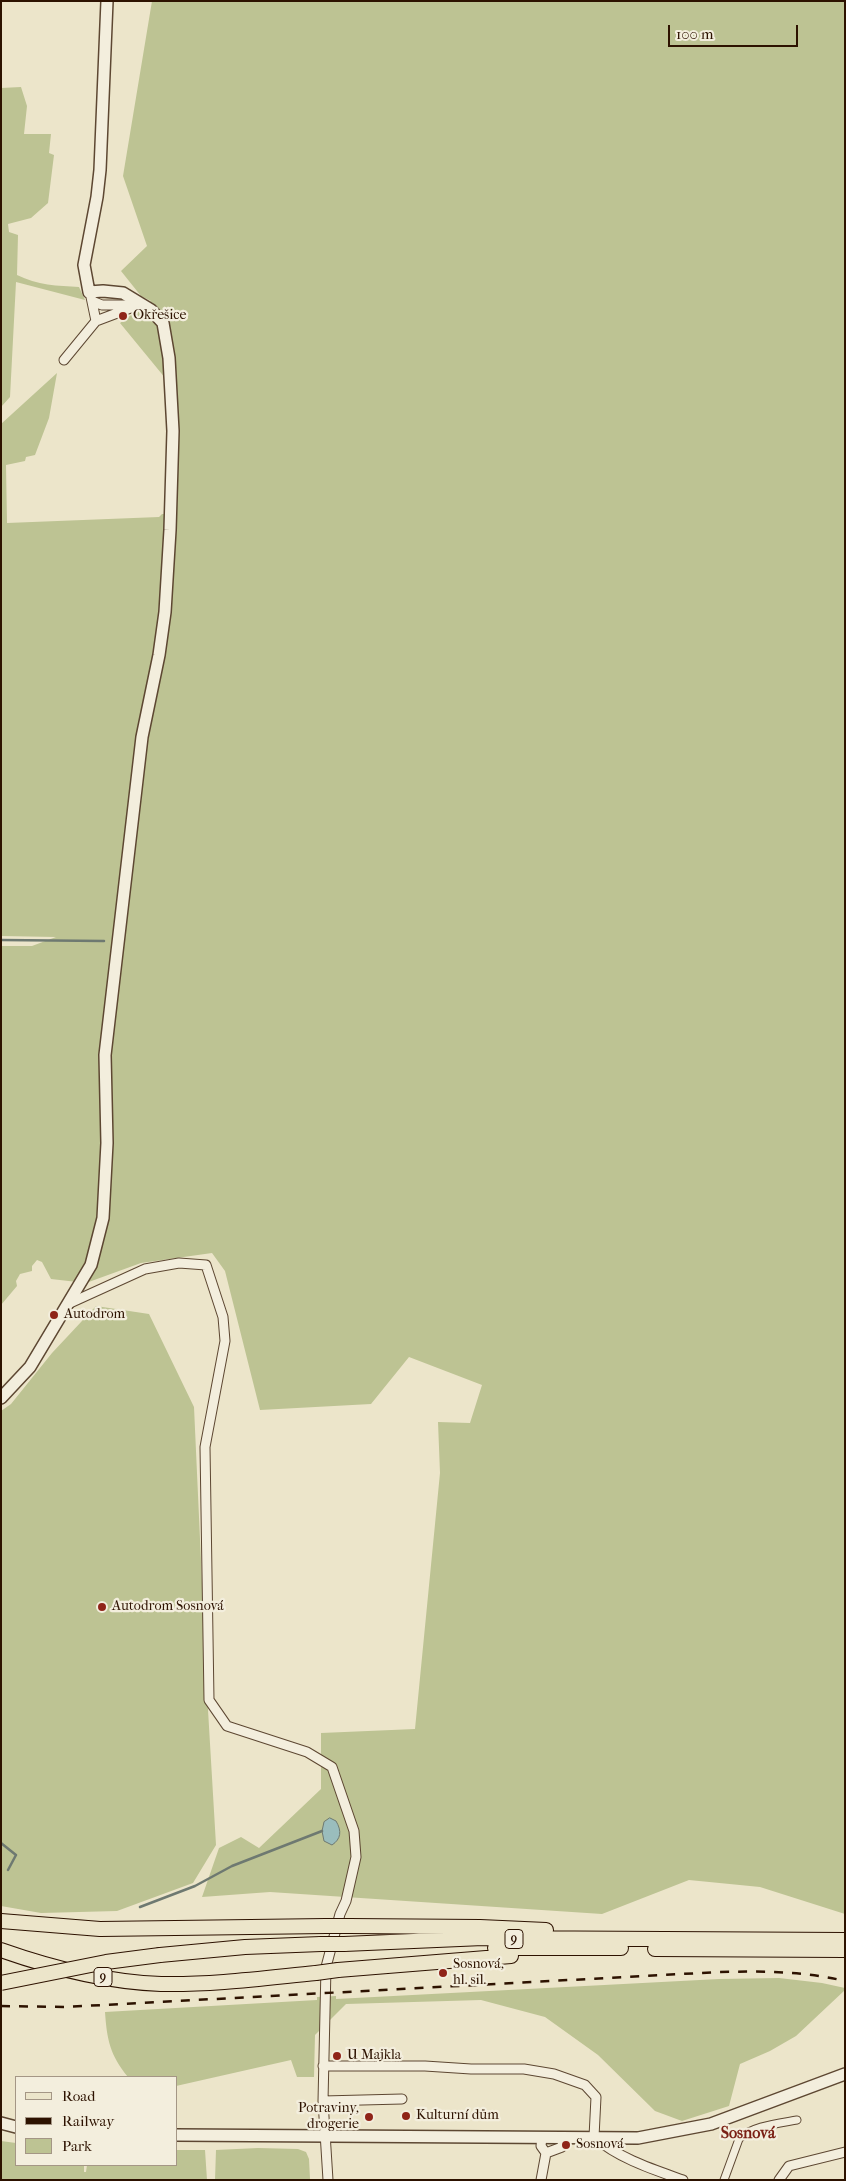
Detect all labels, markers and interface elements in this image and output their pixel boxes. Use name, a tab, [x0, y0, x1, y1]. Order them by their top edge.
scale bar	[671, 15, 801, 47]
text: 100 m	[676, 25, 714, 43]
place label: Okřešice	[133, 308, 186, 324]
marker: Okřešice	[117, 310, 129, 322]
place label: Autodrom	[64, 1307, 125, 1323]
marker: Autodrom	[48, 1309, 60, 1321]
place label: Autodrom Sosnová	[112, 1599, 224, 1615]
marker: Autodrom Sosnová	[96, 1601, 108, 1613]
road number: 9	[505, 1930, 523, 1948]
place label: Sosnová, hl. sil.	[453, 1957, 504, 1990]
marker: Sosnová, hl. sil.	[437, 1967, 449, 1979]
road number: 9	[94, 1968, 112, 1986]
place label: U Majkla	[347, 2048, 401, 2064]
marker: U Majkla	[331, 2050, 343, 2062]
legend	[15, 2076, 178, 2166]
text: Road	[62, 2087, 95, 2105]
place label: Potraviny, drogerie	[298, 2101, 359, 2134]
place label: Kulturní dům	[416, 2108, 499, 2124]
marker: Kulturní dům	[400, 2110, 412, 2122]
marker: Potraviny, drogerie	[363, 2111, 375, 2123]
text: Railway	[62, 2112, 114, 2130]
district label: Sosnová	[721, 2124, 775, 2144]
text: Park	[62, 2137, 92, 2155]
place label: Sosnová	[576, 2137, 624, 2153]
marker: Sosnová	[560, 2139, 572, 2151]

